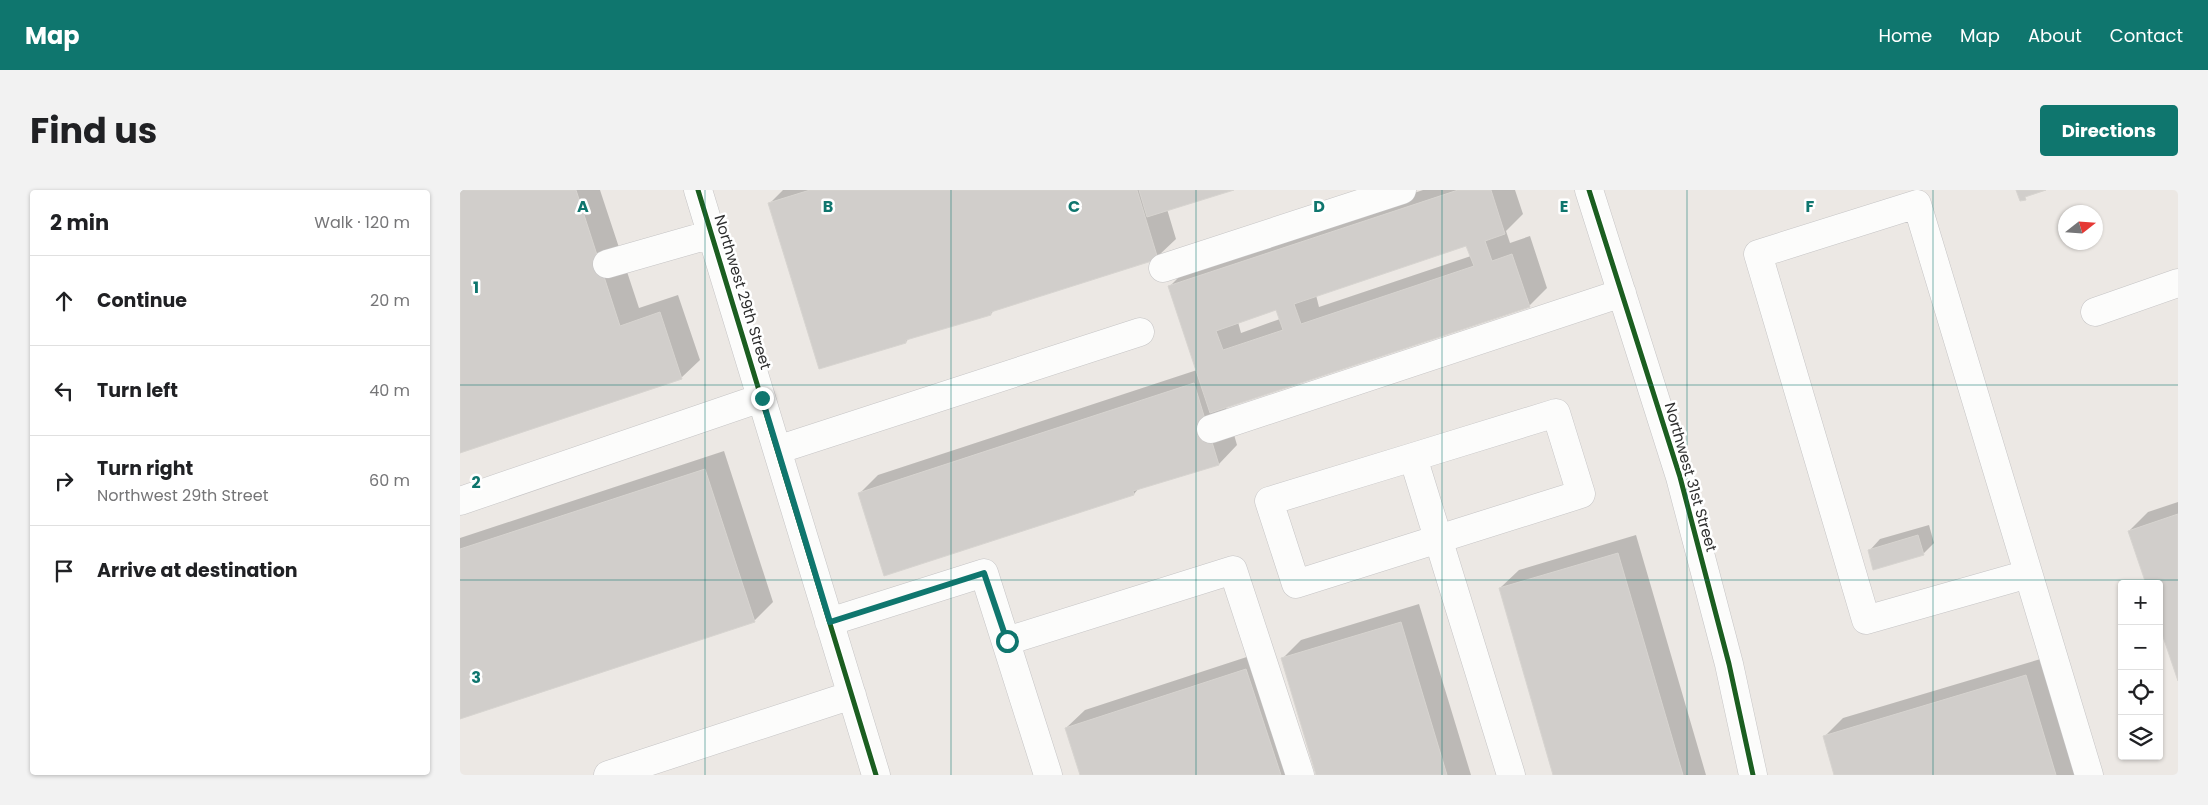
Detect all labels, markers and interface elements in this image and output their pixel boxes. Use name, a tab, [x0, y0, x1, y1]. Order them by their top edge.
text: Map	[25, 19, 80, 52]
text: Home	[1878, 23, 1932, 48]
text: Map	[1960, 23, 2000, 48]
text: About	[2028, 23, 2082, 48]
text: Contact	[2110, 23, 2183, 48]
button: Directions	[2040, 105, 2178, 156]
text: Find us	[30, 106, 157, 155]
text: A	[577, 195, 589, 218]
text: B	[823, 195, 833, 218]
text: C	[1068, 195, 1080, 218]
text: D	[1313, 195, 1325, 218]
text: E	[1560, 195, 1568, 218]
text: F	[1806, 195, 1815, 218]
north arrow	[2058, 205, 2103, 250]
text: 2 min	[50, 208, 109, 237]
text: Walk · 120 m	[314, 211, 410, 234]
street label: Northwest 29th Street	[709, 212, 777, 372]
text: 1	[473, 276, 479, 299]
icon: ahead	[50, 287, 78, 315]
text: Continue	[97, 287, 187, 314]
text: 20 m	[370, 289, 410, 312]
icon: left	[50, 377, 78, 405]
text: Turn left	[97, 377, 178, 404]
text: 40 m	[369, 379, 410, 402]
route end	[751, 387, 774, 410]
street label: Northwest 31st Street	[1660, 400, 1722, 554]
text: Turn right	[97, 455, 193, 482]
icon: right	[50, 467, 78, 495]
text: 60 m	[369, 469, 410, 492]
text: 2	[471, 471, 481, 494]
text: Northwest 29th Street	[97, 484, 268, 507]
icon: arrive	[50, 557, 78, 585]
text: Arrive at destination	[97, 557, 298, 584]
map controls	[2118, 580, 2163, 760]
button: +	[2118, 580, 2163, 625]
button: −	[2118, 625, 2163, 670]
route start	[996, 630, 1019, 653]
text: 3	[471, 666, 481, 689]
button: locate	[2118, 670, 2163, 715]
button: layers	[2118, 715, 2163, 760]

